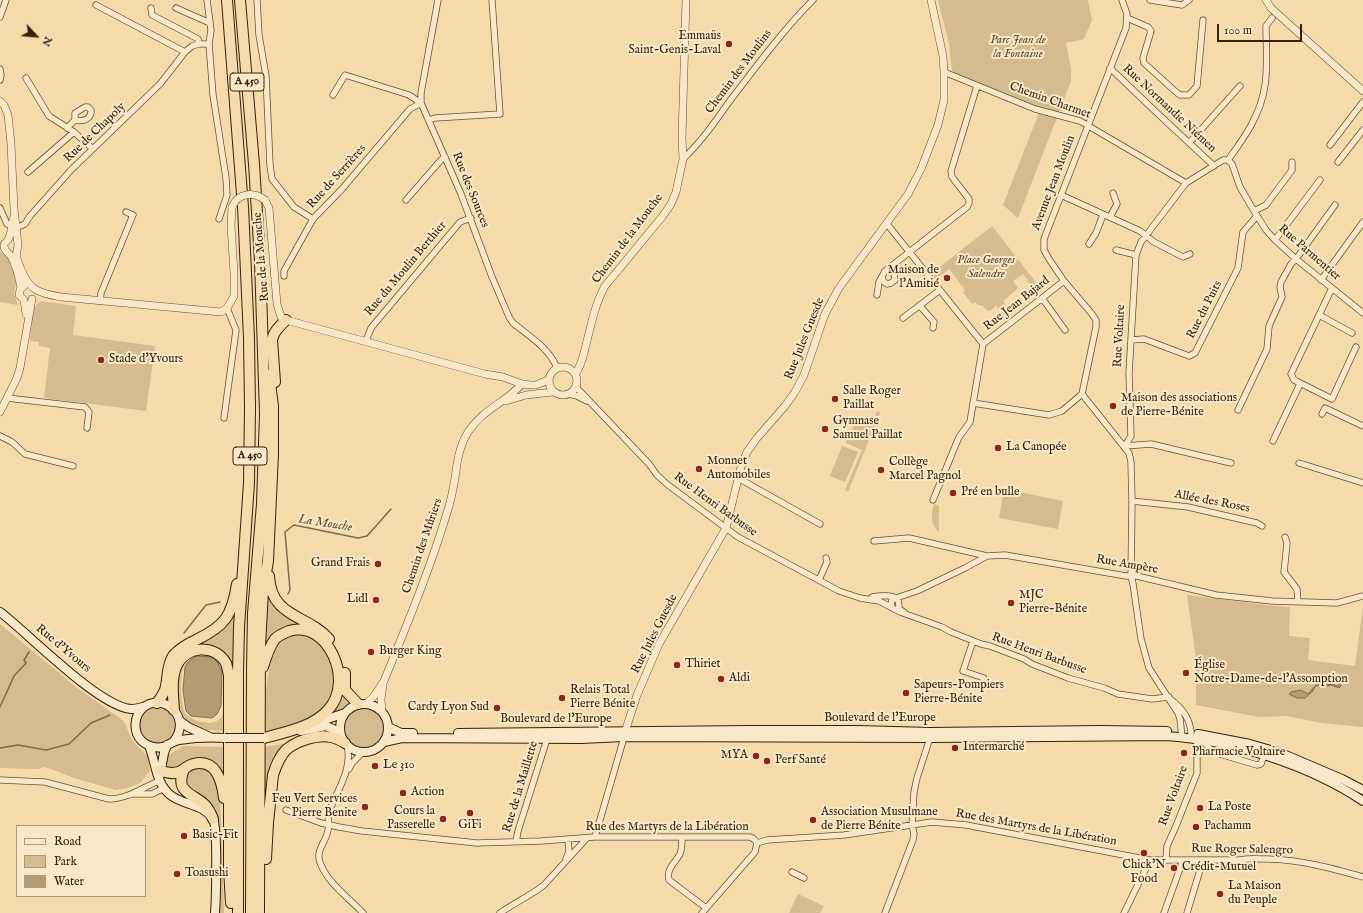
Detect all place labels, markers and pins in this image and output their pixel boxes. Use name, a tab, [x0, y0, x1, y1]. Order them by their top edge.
place label: Emmaüs Saint-Genis-Laval	[629, 30, 721, 58]
marker: Emmaüs Saint-Genis-Laval	[724, 39, 734, 49]
place label: Maison de l'Amitié	[888, 264, 939, 292]
marker: Maison de l'Amitié	[942, 273, 952, 283]
place label: Stade d'Yvours	[109, 353, 183, 367]
marker: Stade d'Yvours	[96, 355, 106, 365]
place label: Salle Roger Paillat	[843, 385, 901, 413]
place label: Maison des associations de Pierre-Bénite	[1121, 392, 1237, 420]
marker: Salle Roger Paillat	[830, 394, 840, 404]
marker: Maison des associations de Pierre-Bénite	[1108, 401, 1118, 411]
place label: Gymnase Samuel Paillat	[833, 415, 902, 443]
marker: Gymnase Samuel Paillat	[820, 424, 830, 434]
place label: La Canopée	[1006, 441, 1066, 455]
marker: La Canopée	[993, 443, 1003, 453]
place label: Monnet Automobiles	[707, 455, 770, 483]
place label: Collège Marcel Pagnol	[889, 456, 961, 484]
marker: Monnet Automobiles	[694, 464, 704, 474]
marker: Collège Marcel Pagnol	[876, 465, 886, 475]
place label: Pré en bulle	[961, 486, 1020, 500]
marker: Pré en bulle	[948, 488, 958, 498]
place label: Grand Frais	[311, 557, 370, 571]
marker: Grand Frais	[373, 559, 383, 569]
place label: MJC Pierre-Bénite	[1019, 589, 1087, 617]
place label: Lidl	[347, 593, 368, 607]
marker: Lidl	[371, 595, 381, 605]
marker: MJC Pierre-Bénite	[1006, 598, 1016, 608]
place label: Burger King	[379, 645, 441, 659]
marker: Burger King	[366, 647, 376, 657]
place label: Thiriet	[685, 658, 721, 672]
place label: Église Notre-Dame-de-l'Assomption	[1194, 659, 1348, 687]
marker: Thiriet	[672, 660, 682, 670]
marker: Église Notre-Dame-de-l'Assomption	[1181, 668, 1191, 678]
place label: Aldi	[729, 672, 750, 686]
marker: Aldi	[716, 674, 726, 684]
place label: Sapeurs-Pompiers Pierre-Bénite	[914, 679, 1004, 707]
place label: Relais Total Pierre Bénite	[570, 684, 635, 712]
marker: Sapeurs-Pompiers Pierre-Bénite	[901, 688, 911, 698]
marker: Relais Total Pierre Bénite	[557, 693, 567, 703]
place label: Cardy Lyon Sud	[408, 701, 489, 715]
marker: Cardy Lyon Sud	[492, 703, 502, 713]
place label: Intermarché	[963, 741, 1024, 755]
marker: Intermarché	[950, 743, 960, 753]
place label: Pharmacie Voltaire	[1192, 746, 1285, 760]
marker: Pharmacie Voltaire	[1179, 748, 1189, 758]
place label: MYA	[721, 749, 748, 763]
marker: MYA	[751, 751, 761, 761]
place label: Perf Santé	[775, 754, 826, 768]
marker: Perf Santé	[762, 756, 772, 766]
place label: Le 310	[383, 759, 415, 773]
marker: Le 310	[370, 761, 380, 771]
place label: Action	[411, 786, 444, 800]
marker: Action	[398, 788, 408, 798]
place label: Feu Vert Services Pierre Benite	[272, 793, 357, 821]
place label: La Poste	[1208, 801, 1251, 815]
marker: Feu Vert Services Pierre Benite	[360, 802, 370, 812]
marker: La Poste	[1195, 803, 1205, 813]
place label: Cours la Passerelle	[387, 805, 435, 833]
place label: Association Musulmane de Pierre Bénite	[821, 806, 938, 834]
marker: GiFi	[465, 808, 475, 818]
marker: Cours la Passerelle	[438, 814, 448, 824]
marker: Association Musulmane de Pierre Bénite	[808, 815, 818, 825]
place label: GiFi	[458, 819, 482, 833]
place label: Pachamm	[1204, 820, 1251, 834]
marker: Pachamm	[1191, 822, 1201, 832]
place label: Basic-Fit	[192, 829, 238, 843]
marker: Basic-Fit	[179, 831, 189, 841]
marker: Chick'N Food	[1139, 848, 1149, 858]
place label: Chick'N Food	[1122, 859, 1166, 887]
place label: Crédit-Mutuel	[1182, 861, 1256, 875]
marker: Crédit-Mutuel	[1169, 863, 1179, 873]
place label: Toasushi	[185, 867, 229, 881]
marker: Toasushi	[172, 869, 182, 879]
place label: La Maison du Peuple	[1228, 880, 1281, 908]
marker: La Maison du Peuple	[1215, 889, 1225, 899]

